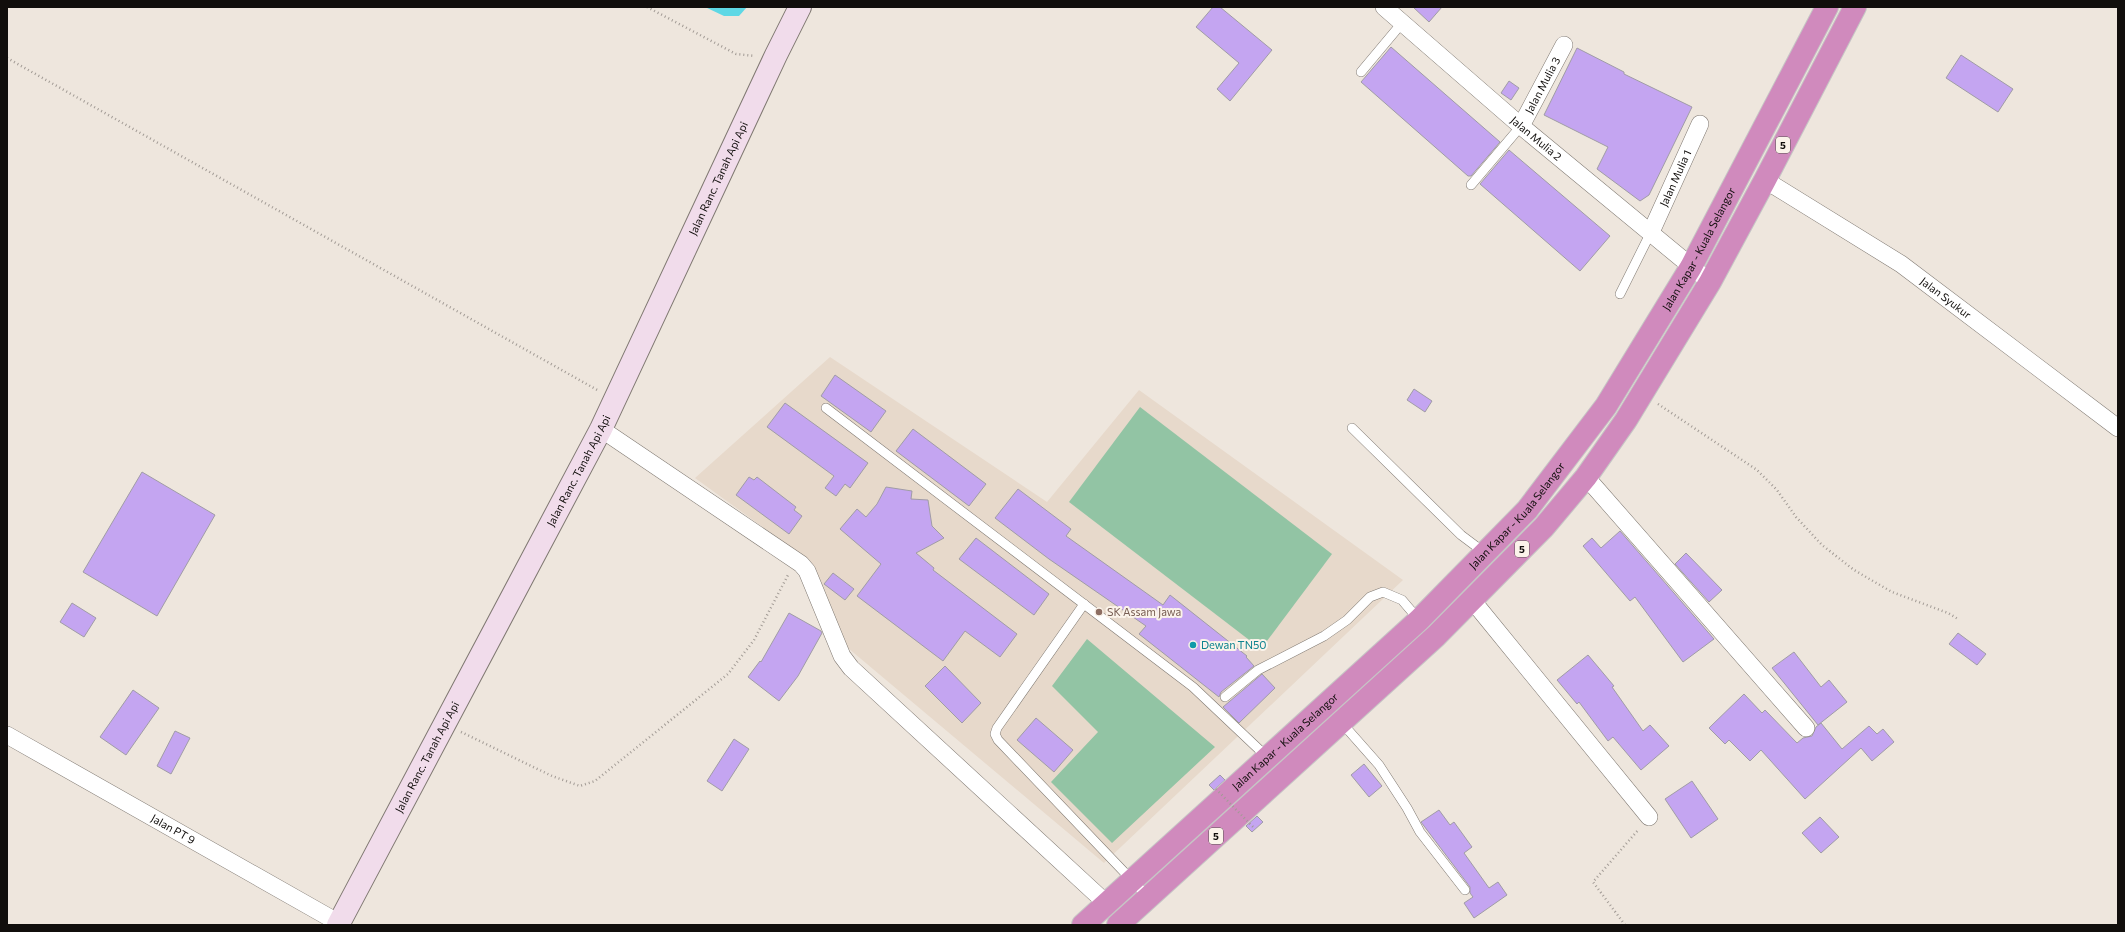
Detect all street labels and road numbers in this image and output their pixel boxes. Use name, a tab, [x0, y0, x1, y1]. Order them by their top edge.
street label: Jalan Mulia 3	[1522, 55, 1562, 116]
street label: Jalan Mulia 2	[1508, 113, 1565, 163]
street label: Jalan Ranc. Tanah Api Api	[686, 119, 750, 238]
road number: 5	[1776, 137, 1790, 153]
street label: Jalan Mulia 1	[1656, 148, 1693, 209]
street label: Jalan Kapar - Kuala Selangor	[1659, 185, 1738, 313]
street label: Jalan Syukur	[1917, 274, 1975, 321]
street label: Jalan Ranc. Tanah Api Api	[544, 413, 613, 529]
street label: Jalan Kapar - Kuala Selangor	[1466, 459, 1567, 572]
road number: 5	[1515, 541, 1529, 557]
street label: Jalan Kapar - Kuala Selangor	[1229, 689, 1341, 793]
street label: Jalan Ranc. Tanah Api Api	[392, 699, 461, 815]
street label: Jalan PT 9	[149, 811, 198, 846]
road number: 5	[1209, 828, 1223, 844]

